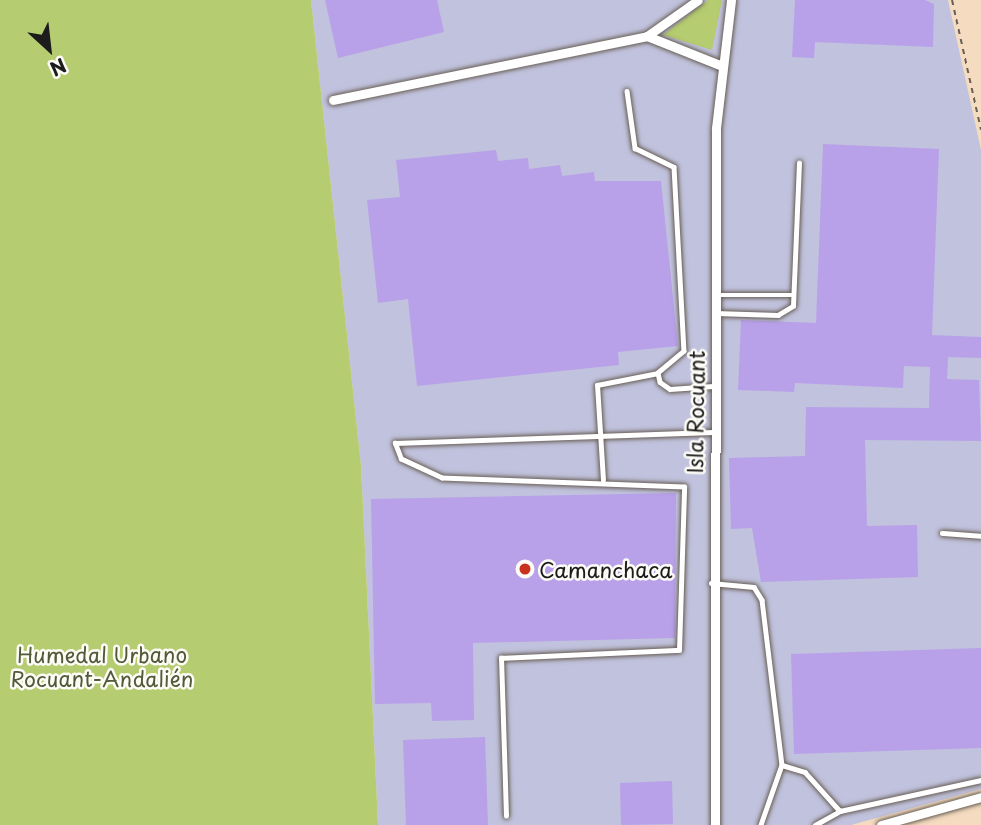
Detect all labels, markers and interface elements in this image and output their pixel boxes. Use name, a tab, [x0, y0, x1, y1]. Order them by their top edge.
north arrow	[14, 14, 84, 84]
text: N	[45, 52, 72, 84]
street label: Isla Rocuant	[681, 350, 709, 474]
place label: Camanchaca	[539, 556, 672, 582]
marker: Camanchaca	[517, 561, 533, 577]
park label: Humedal Urbano Rocuant-Andalién	[10, 641, 194, 691]

